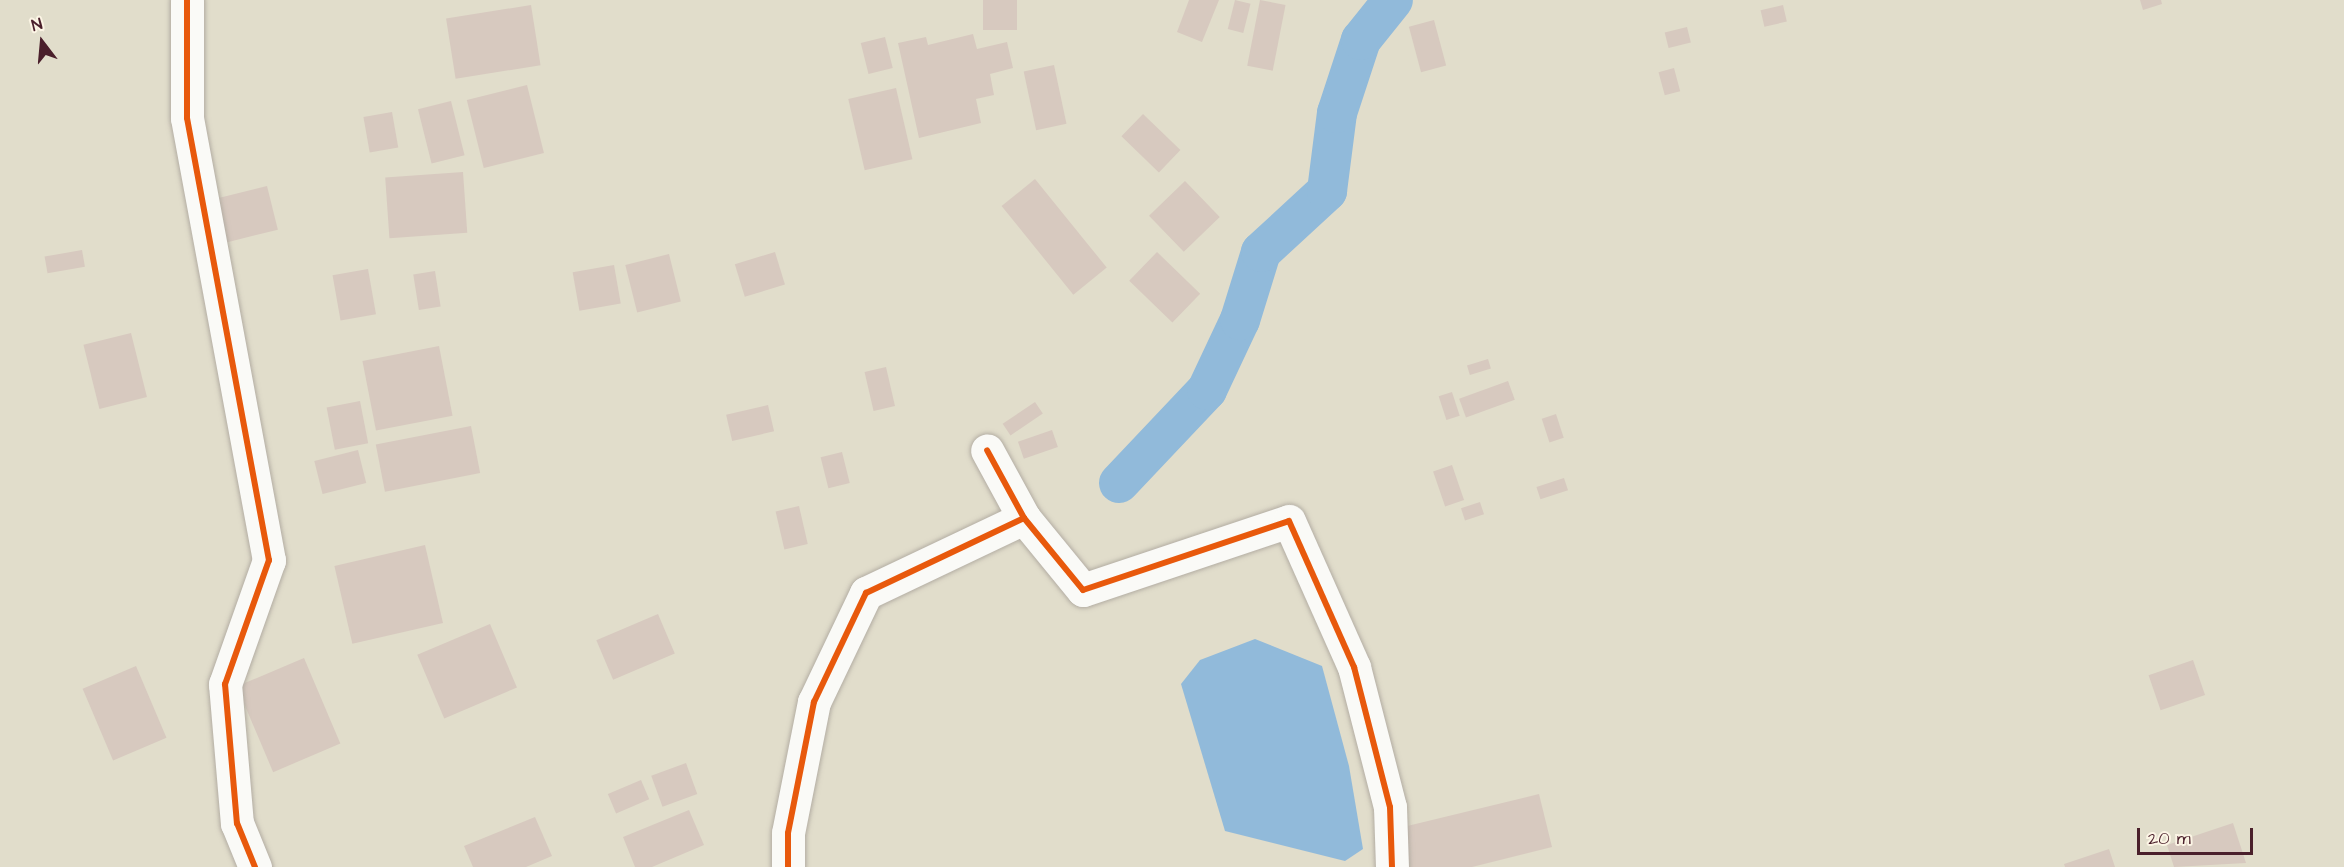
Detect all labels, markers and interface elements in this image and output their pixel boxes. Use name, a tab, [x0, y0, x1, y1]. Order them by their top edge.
north arrow	[12, 12, 72, 72]
text: N	[29, 13, 45, 37]
scale bar	[2140, 816, 2256, 854]
text: 20 m	[2148, 826, 2191, 851]

